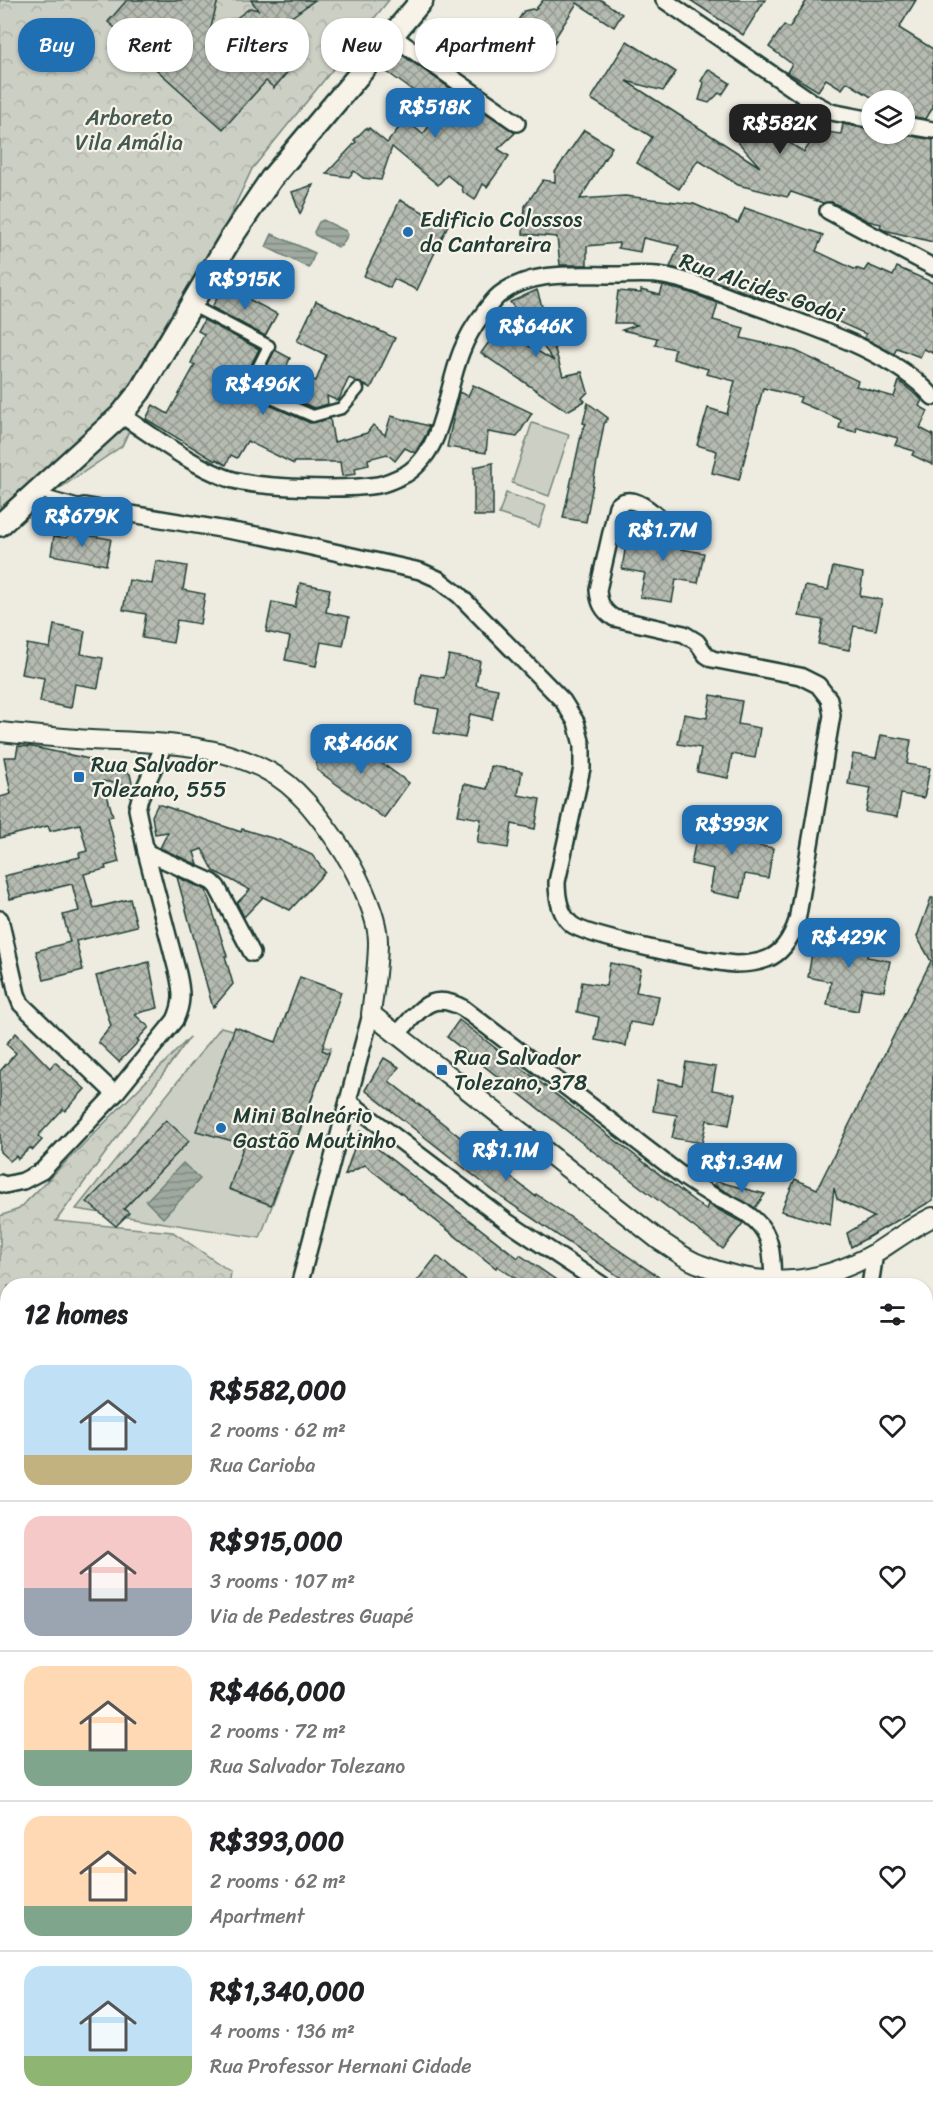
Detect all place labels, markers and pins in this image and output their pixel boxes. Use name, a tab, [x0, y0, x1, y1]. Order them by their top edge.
pin: R$518K	[386, 88, 484, 139]
pin: R$582K	[731, 104, 829, 155]
place label: Edificio Colossos da Cantareira	[420, 200, 582, 264]
marker: Edificio Colossos da Cantareira	[401, 225, 415, 239]
pin: R$915K	[196, 260, 294, 311]
pin: R$646K	[487, 307, 585, 358]
pin: R$496K	[214, 365, 312, 416]
pin: R$679K	[33, 497, 131, 548]
pin: R$1.7M	[614, 511, 712, 562]
pin: R$466K	[312, 724, 410, 775]
place label: Rua Salvador Tolezano, 555	[91, 745, 227, 809]
marker: Rua Salvador Tolezano, 555	[72, 770, 86, 784]
pin: R$393K	[683, 805, 781, 856]
pin: R$429K	[800, 918, 898, 969]
place label: Rua Salvador Tolezano, 378	[454, 1038, 587, 1102]
marker: Rua Salvador Tolezano, 378	[435, 1063, 449, 1077]
place label: Mini Balneário Gastão Moutinho	[233, 1096, 396, 1160]
marker: Mini Balneário Gastão Moutinho	[214, 1121, 228, 1135]
pin: R$1.1M	[457, 1131, 555, 1182]
pin: R$1.34M	[687, 1143, 797, 1194]

